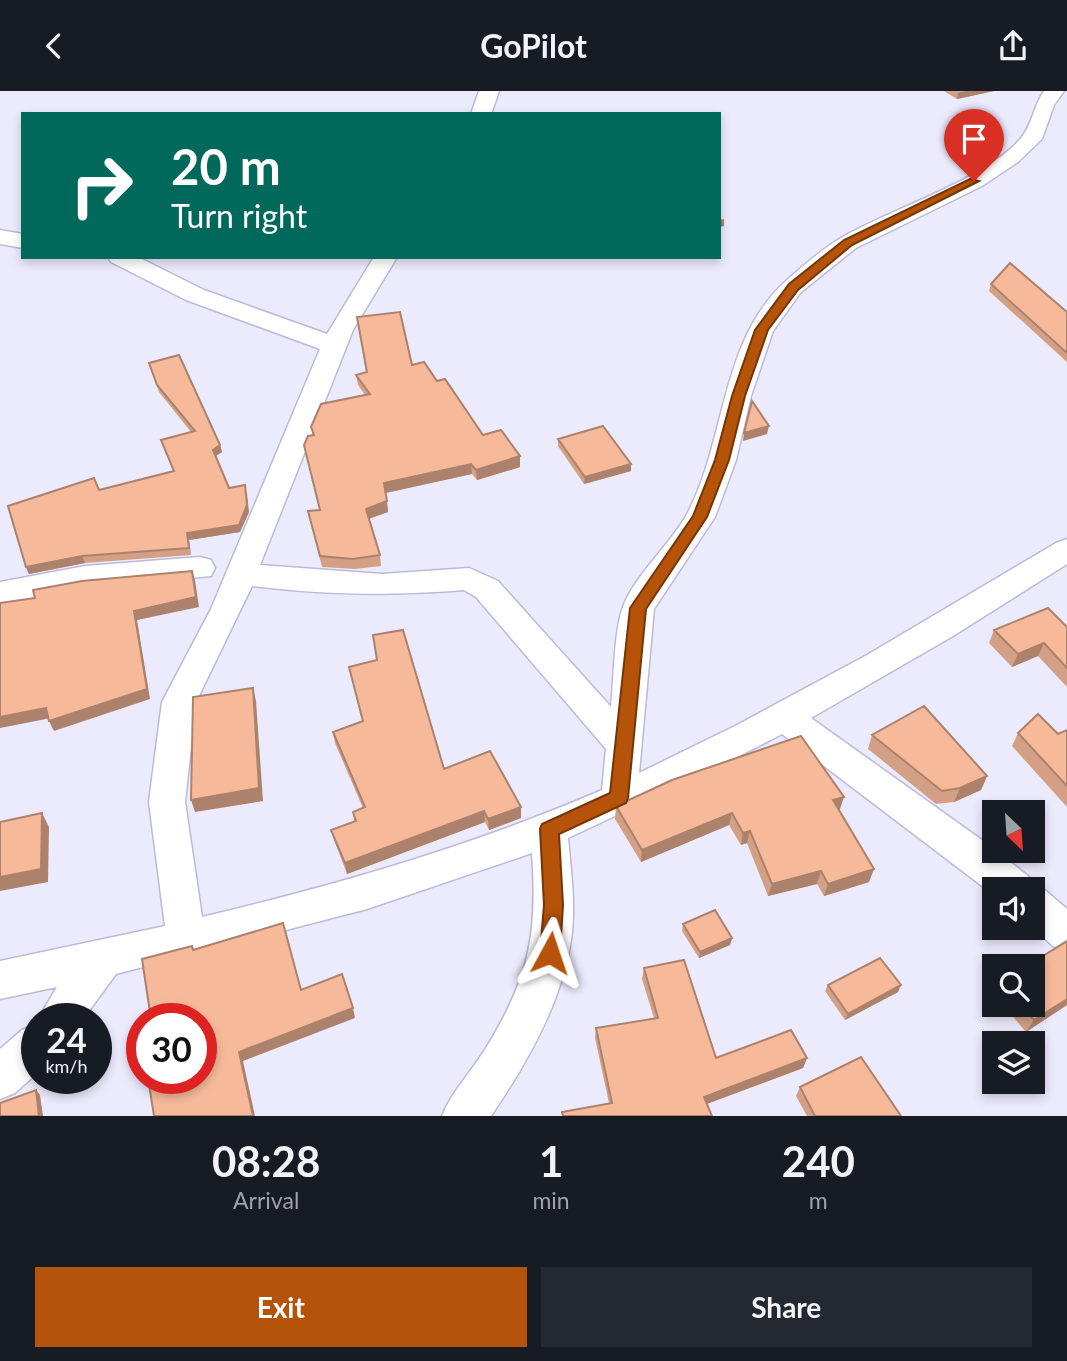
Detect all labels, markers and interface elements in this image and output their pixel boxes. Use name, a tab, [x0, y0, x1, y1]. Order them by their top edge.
text: GoPilot	[480, 26, 587, 65]
icon: back	[35, 27, 73, 65]
icon: share	[994, 27, 1032, 65]
pin	[944, 109, 1004, 181]
icon: arrive	[955, 120, 993, 158]
text: 20 m	[171, 137, 281, 195]
icon: right	[56, 140, 147, 231]
text: Turn right	[171, 196, 307, 235]
north arrow	[982, 800, 1045, 863]
map controls	[982, 800, 1045, 1094]
button: sound	[982, 877, 1045, 940]
position arrow	[513, 916, 587, 990]
button: search	[982, 954, 1045, 1017]
speed limit sign: 30	[126, 1003, 217, 1094]
text: 24	[46, 1018, 87, 1060]
button: layers	[982, 1031, 1045, 1094]
text: km/h	[45, 1055, 88, 1077]
text: 08:28	[212, 1136, 320, 1186]
text: 1	[539, 1136, 563, 1186]
text: 240	[782, 1136, 855, 1186]
text: Arrival	[233, 1186, 299, 1214]
text: min	[532, 1186, 570, 1214]
text: m	[809, 1186, 828, 1214]
button: Exit	[35, 1267, 527, 1347]
button: Share	[541, 1267, 1032, 1347]

